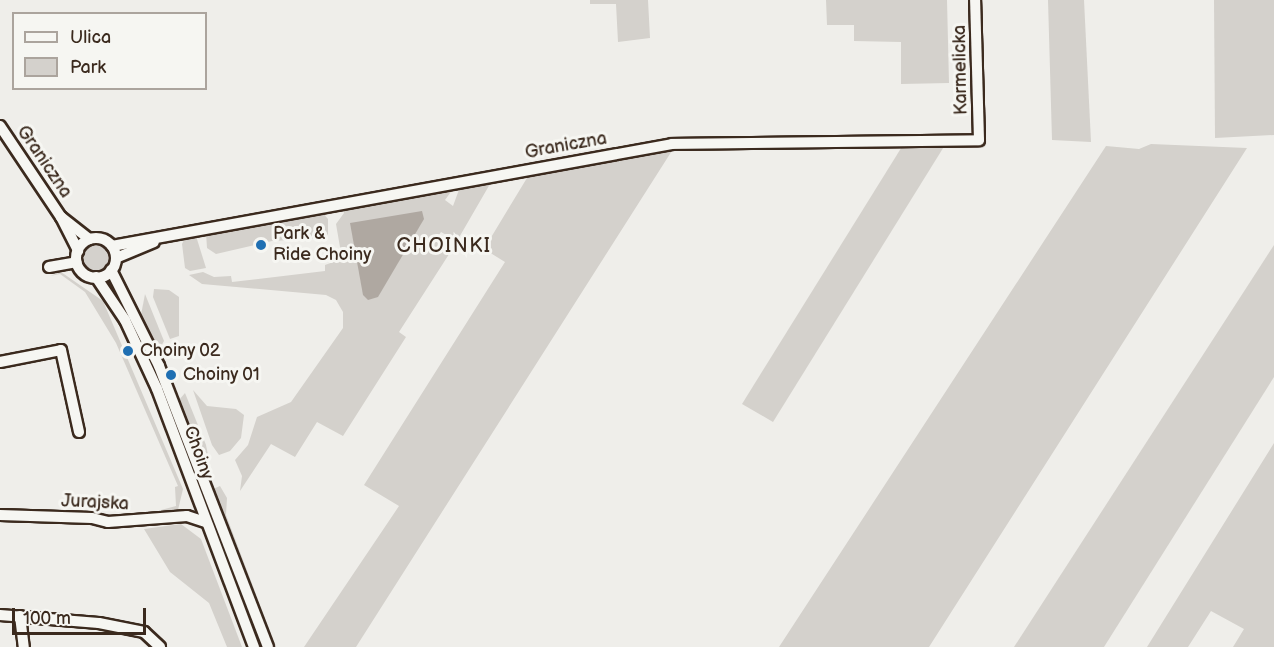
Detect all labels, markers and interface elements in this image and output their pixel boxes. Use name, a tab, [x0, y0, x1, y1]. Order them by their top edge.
legend	[12, 12, 207, 90]
street label: Karmelicka	[949, 25, 973, 115]
text: Ulica	[70, 27, 111, 48]
text: Park	[70, 57, 106, 78]
street label: Graniczna	[12, 122, 76, 202]
street label: Graniczna	[523, 128, 609, 164]
place label: Park & Ride Choiny	[273, 224, 371, 266]
district label: CHOINKI	[397, 234, 491, 258]
marker: Park & Ride Choiny	[254, 238, 268, 252]
place label: Choiny 02	[140, 340, 222, 362]
marker: Choiny 02	[121, 344, 135, 358]
place label: Choiny 01	[183, 364, 261, 386]
marker: Choiny 01	[164, 368, 178, 382]
street label: Choiny	[178, 423, 218, 483]
street label: Jurajska	[61, 490, 129, 516]
scale bar	[15, 596, 148, 634]
text: 100 m	[23, 608, 71, 629]

